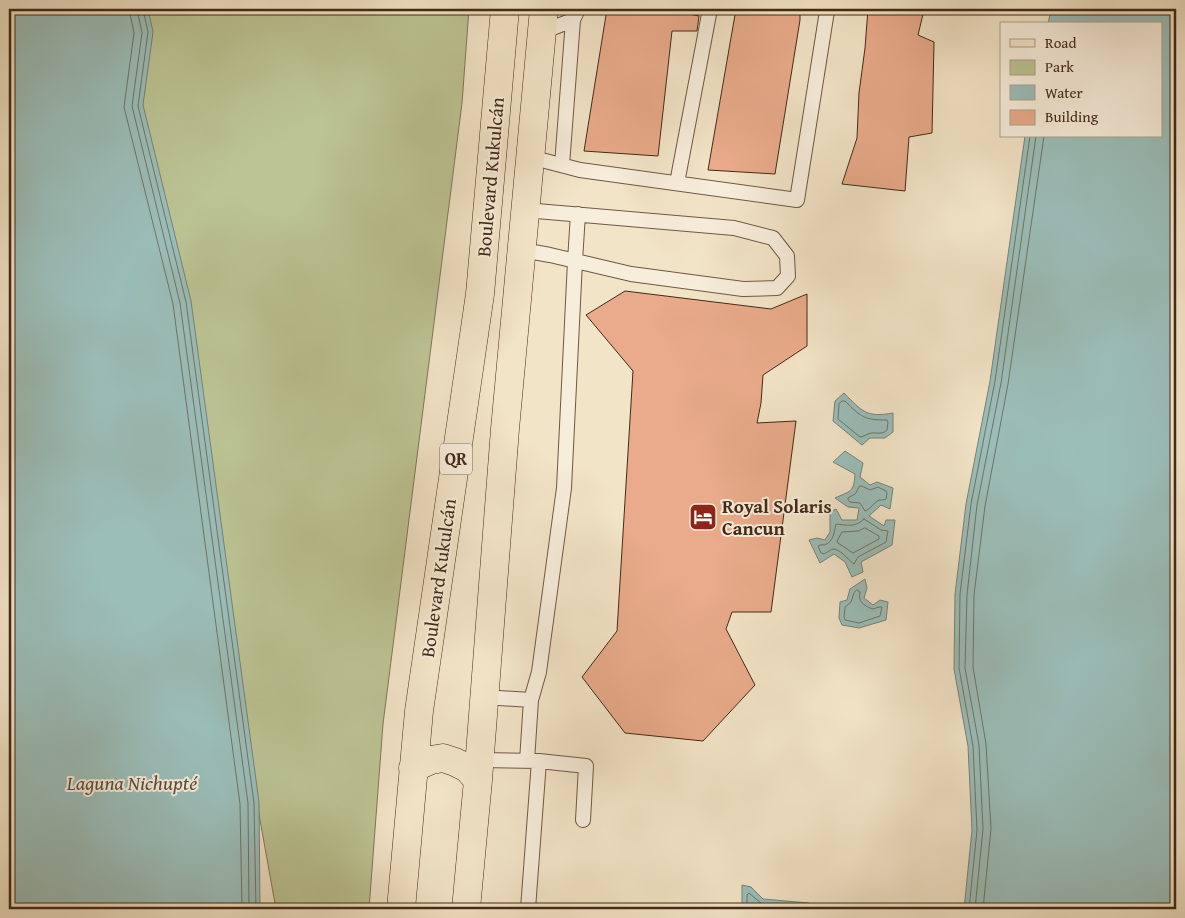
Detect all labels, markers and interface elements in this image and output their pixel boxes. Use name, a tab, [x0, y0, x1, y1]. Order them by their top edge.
legend	[1000, 22, 1162, 138]
text: Road	[1045, 32, 1076, 53]
text: Park	[1045, 56, 1074, 77]
text: Water	[1045, 82, 1083, 103]
street label: Boulevard Kukulcán	[469, 96, 511, 258]
text: Building	[1045, 106, 1099, 127]
road number: QR	[440, 444, 472, 474]
place label: Royal Solaris Cancun	[722, 492, 832, 542]
street label: Boulevard Kukulcán	[413, 497, 463, 659]
hotel icon: Royal Solaris Cancun	[688, 502, 718, 532]
water label: Laguna Nichupté	[66, 768, 198, 797]

